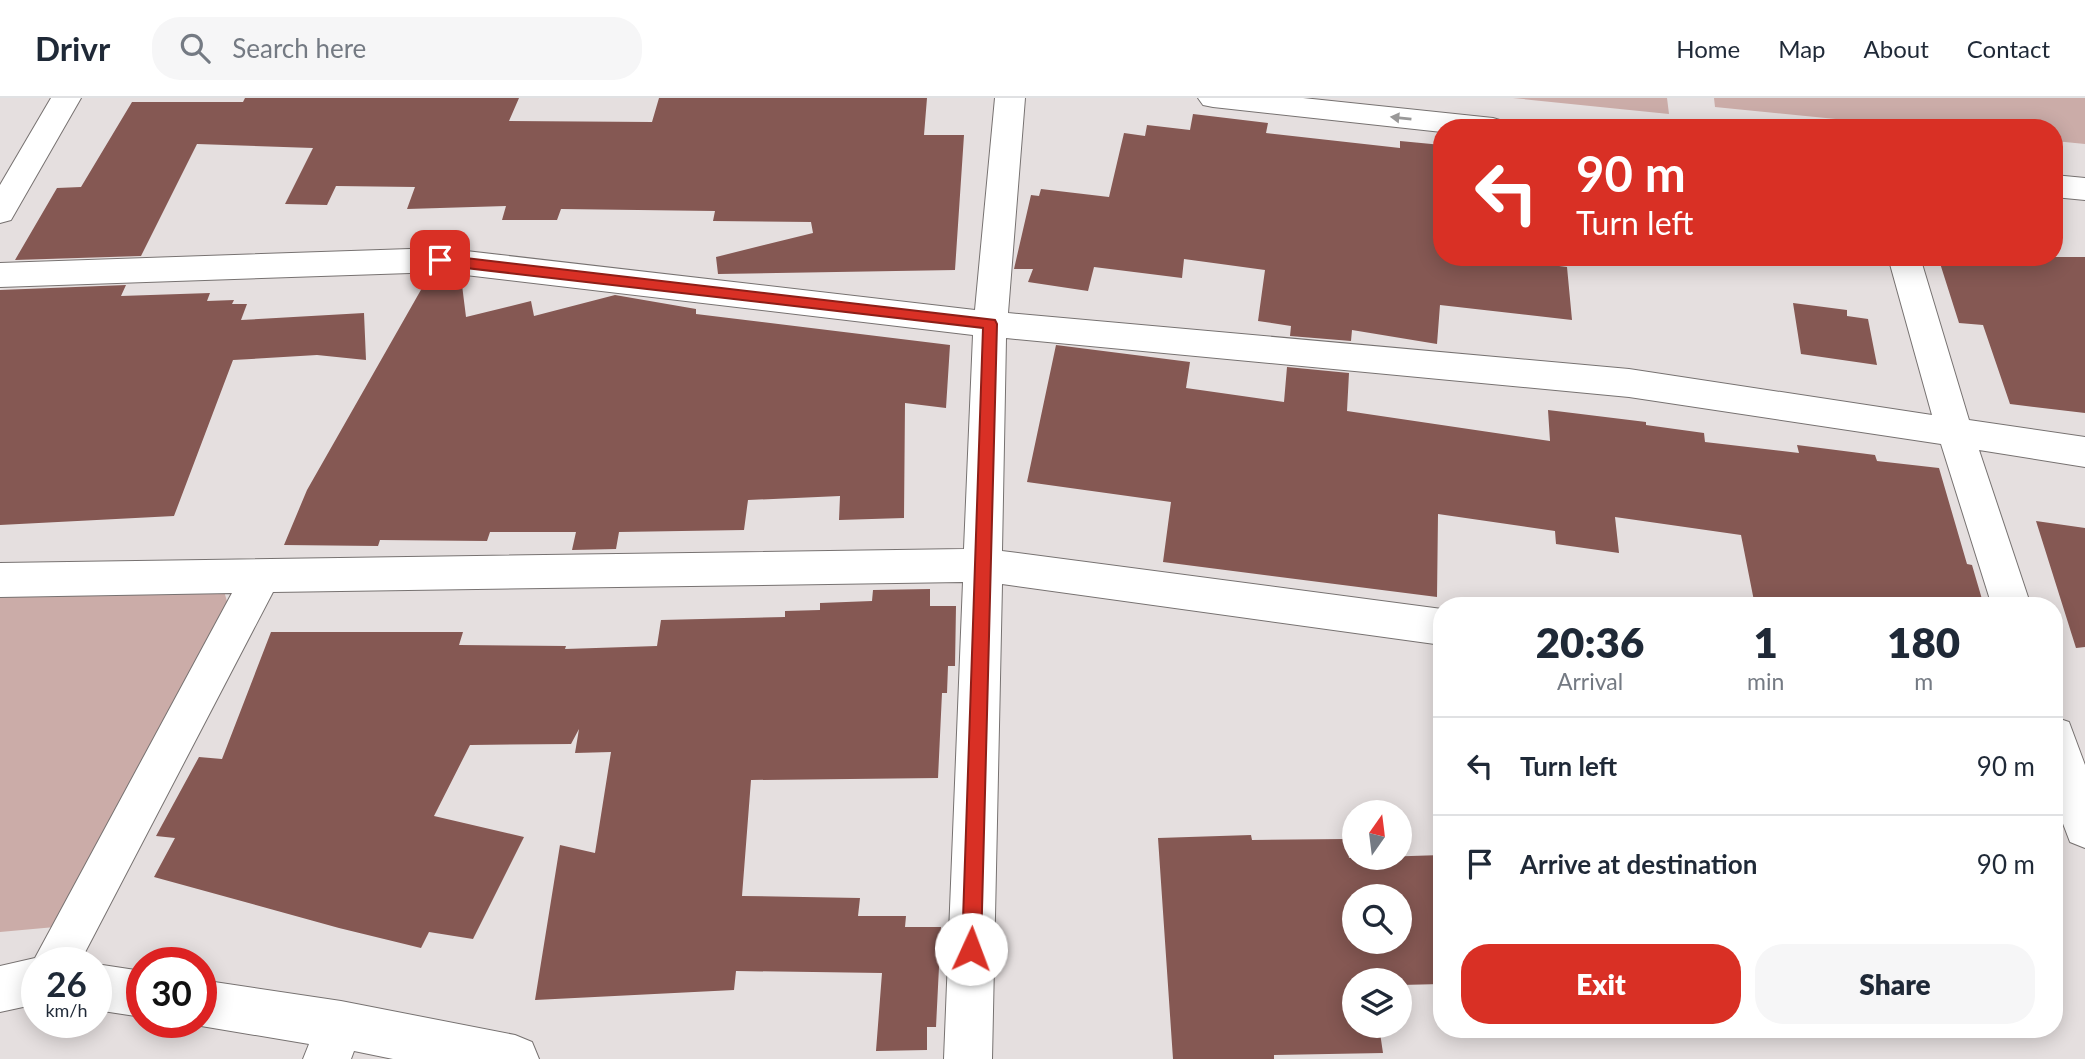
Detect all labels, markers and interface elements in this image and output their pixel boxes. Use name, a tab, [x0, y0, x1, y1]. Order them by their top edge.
search box	[152, 17, 642, 80]
text: Drivr	[35, 28, 110, 68]
icon: search	[176, 29, 214, 67]
text: Search here	[232, 32, 366, 64]
text: Home	[1676, 34, 1740, 63]
text: Map	[1778, 34, 1826, 63]
text: About	[1864, 34, 1929, 63]
text: Contact	[1967, 34, 2050, 63]
one-way arrow	[1390, 112, 1412, 123]
text: 90 m	[1576, 144, 1686, 202]
icon: left	[1461, 147, 1552, 238]
text: Turn left	[1576, 203, 1693, 242]
pin	[410, 230, 470, 290]
icon: arrive	[421, 241, 459, 279]
text: 20:36	[1536, 617, 1644, 667]
text: 1	[1754, 617, 1778, 667]
text: 180	[1887, 617, 1960, 667]
text: Arrival	[1557, 667, 1623, 695]
text: min	[1747, 667, 1784, 695]
text: m	[1914, 667, 1933, 695]
icon: left	[1461, 747, 1499, 785]
text: Turn left	[1520, 750, 1617, 782]
text: 90 m	[1977, 750, 2035, 782]
north arrow	[1342, 800, 1412, 870]
map controls	[1342, 800, 1412, 1038]
icon: arrive	[1461, 845, 1499, 883]
text: Arrive at destination	[1520, 848, 1757, 880]
text: 90 m	[1977, 848, 2035, 880]
button: search	[1342, 884, 1412, 954]
position arrow	[934, 912, 1008, 986]
button: Exit	[1461, 944, 1741, 1024]
button: Share	[1755, 944, 2035, 1024]
speed limit sign: 30	[126, 947, 217, 1038]
text: 26	[46, 962, 87, 1004]
button: layers	[1342, 968, 1412, 1038]
text: km/h	[45, 999, 88, 1021]

